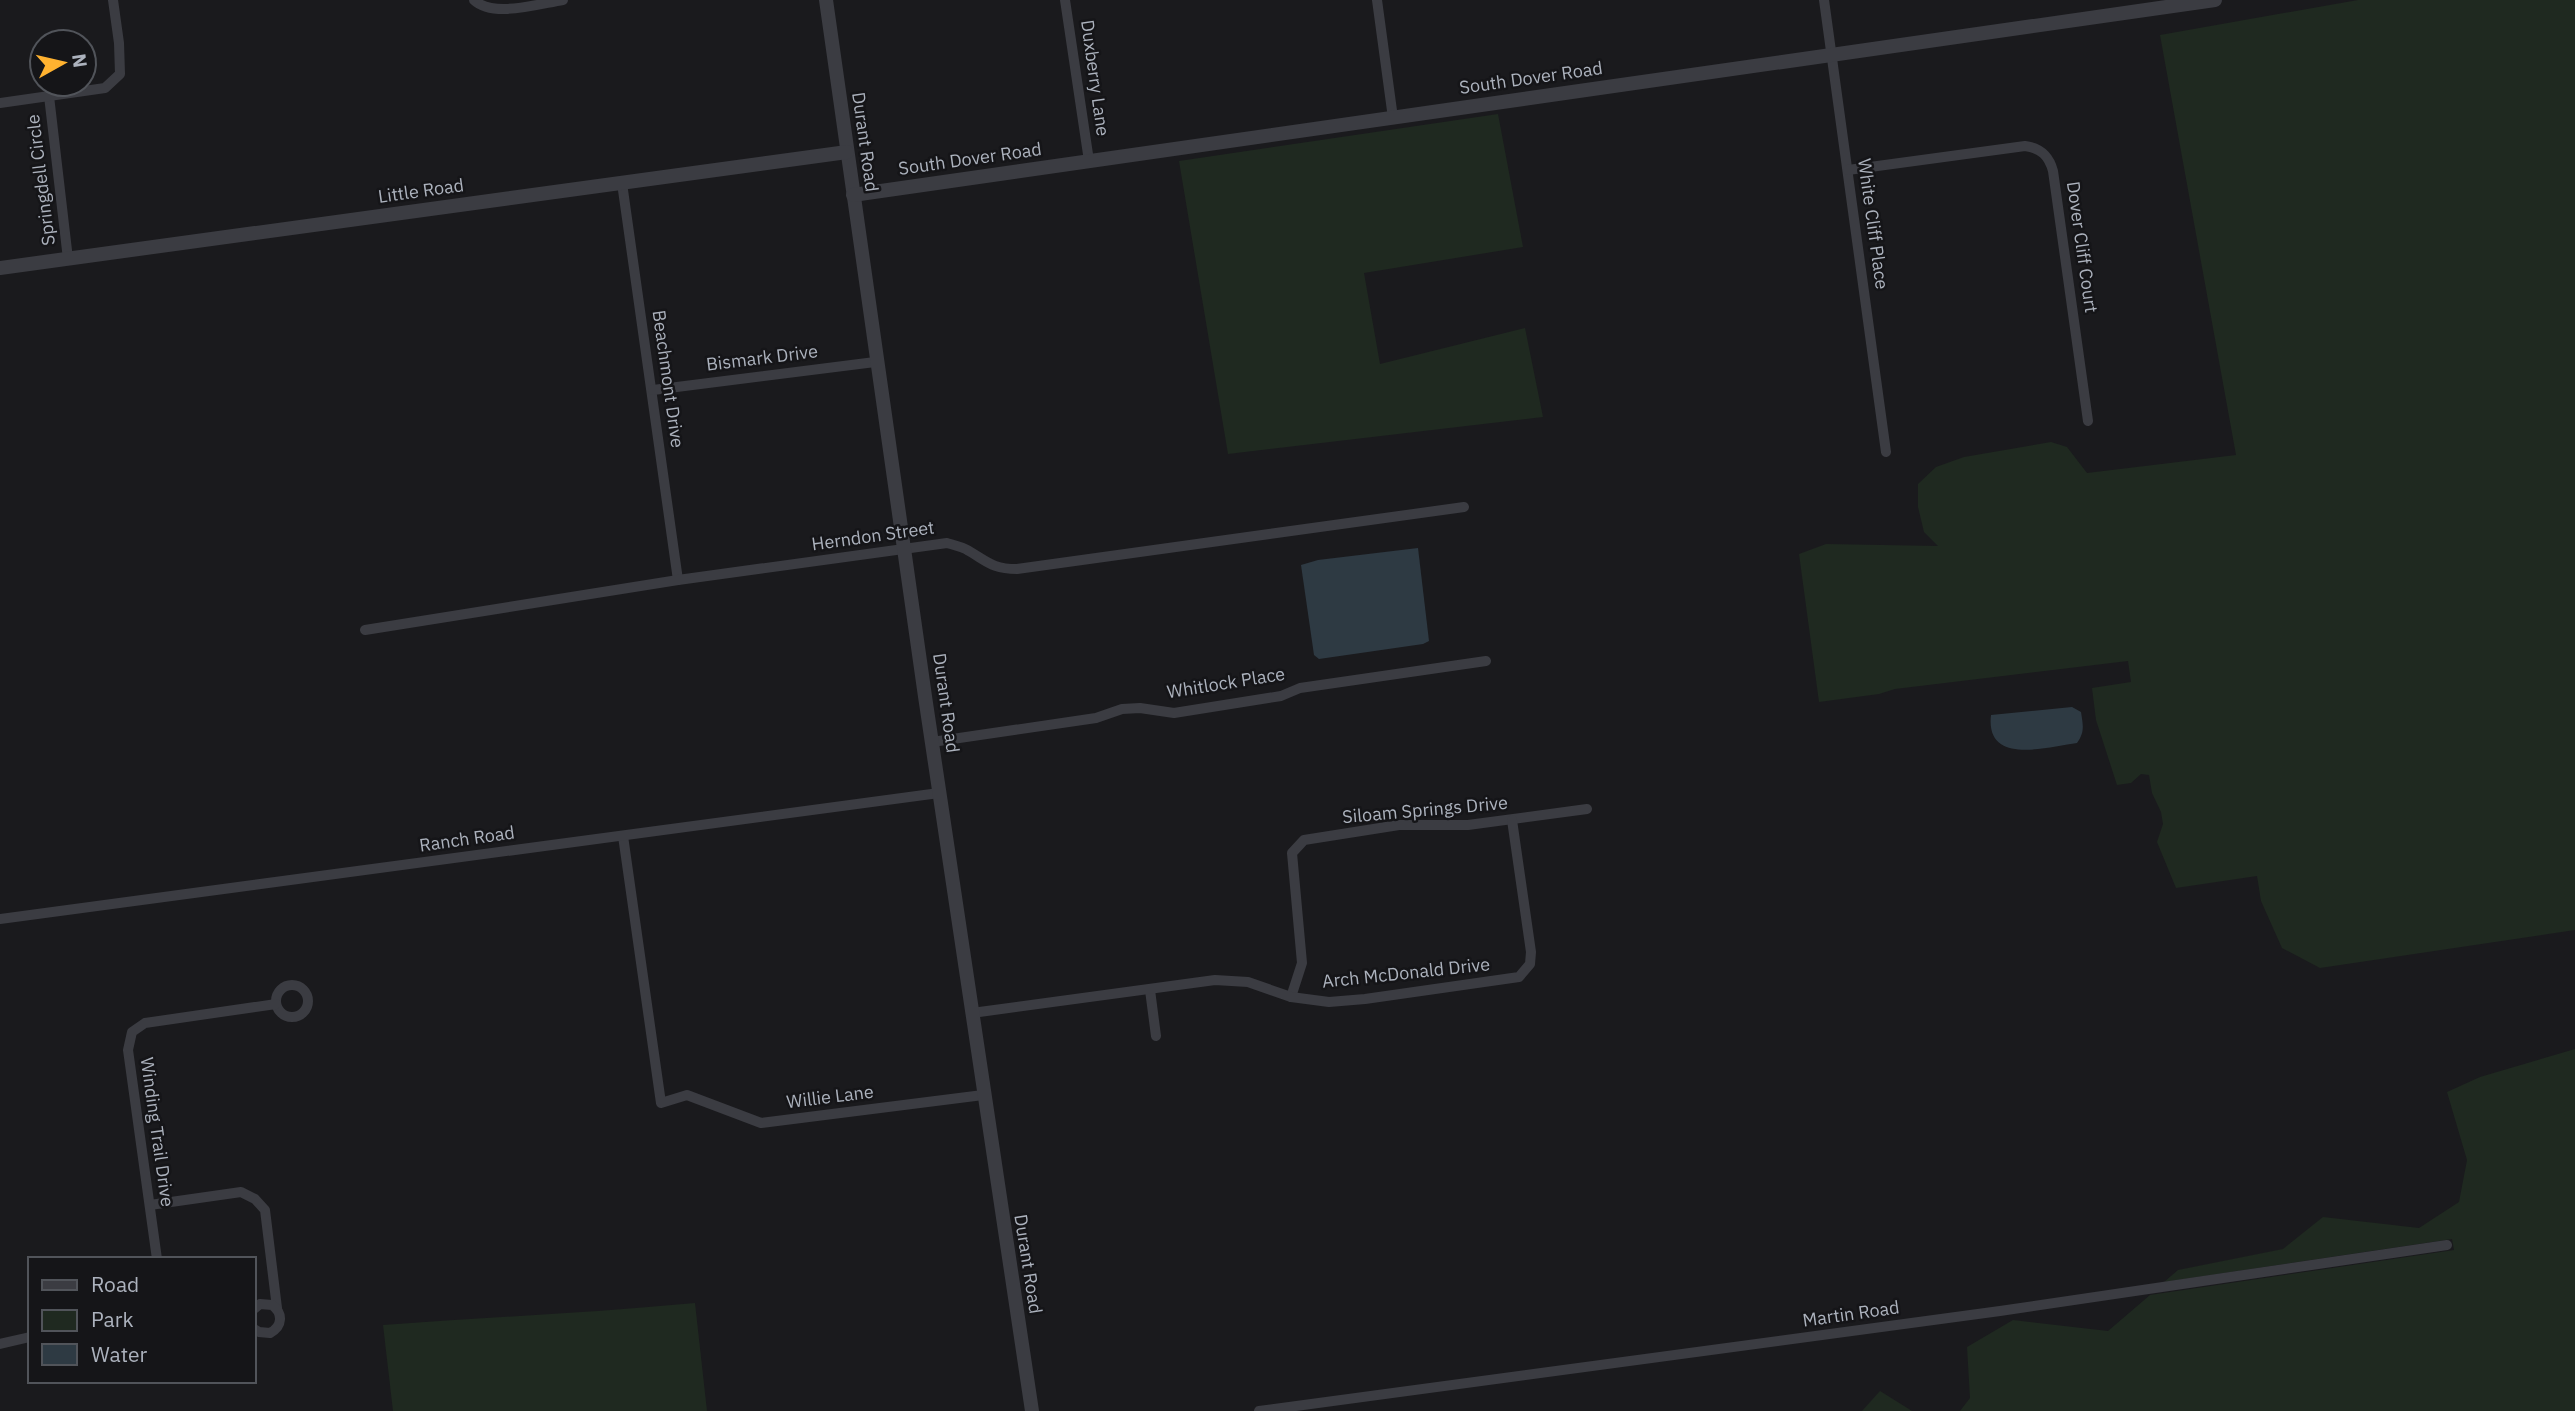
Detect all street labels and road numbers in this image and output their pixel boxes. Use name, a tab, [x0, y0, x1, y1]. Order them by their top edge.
street label: Duxberry Lane	[1076, 18, 1115, 138]
street label: South Dover Road	[1458, 56, 1604, 99]
street label: Durant Road	[847, 91, 884, 193]
street label: Springdell Circle	[21, 113, 60, 247]
street label: South Dover Road	[897, 137, 1043, 180]
street label: White Cliff Place	[1853, 157, 1894, 291]
street label: Little Road	[377, 173, 465, 208]
street label: Dover Cliff Court	[2062, 180, 2103, 314]
street label: Beachmont Drive	[647, 309, 690, 449]
street label: Bismark Drive	[705, 339, 819, 376]
street label: Herndon Street	[810, 516, 936, 556]
street label: Durant Road	[928, 652, 965, 754]
street label: Whitlock Place	[1165, 662, 1287, 703]
street label: Siloam Springs Drive	[1341, 791, 1509, 828]
street label: Ranch Road	[418, 820, 516, 857]
street label: Arch McDonald Drive	[1321, 952, 1491, 993]
street label: Winding Trail Drive	[136, 1056, 179, 1208]
street label: Willie Lane	[785, 1080, 875, 1113]
street label: Durant Road	[1009, 1212, 1048, 1315]
street label: Martin Road	[1801, 1295, 1901, 1332]

